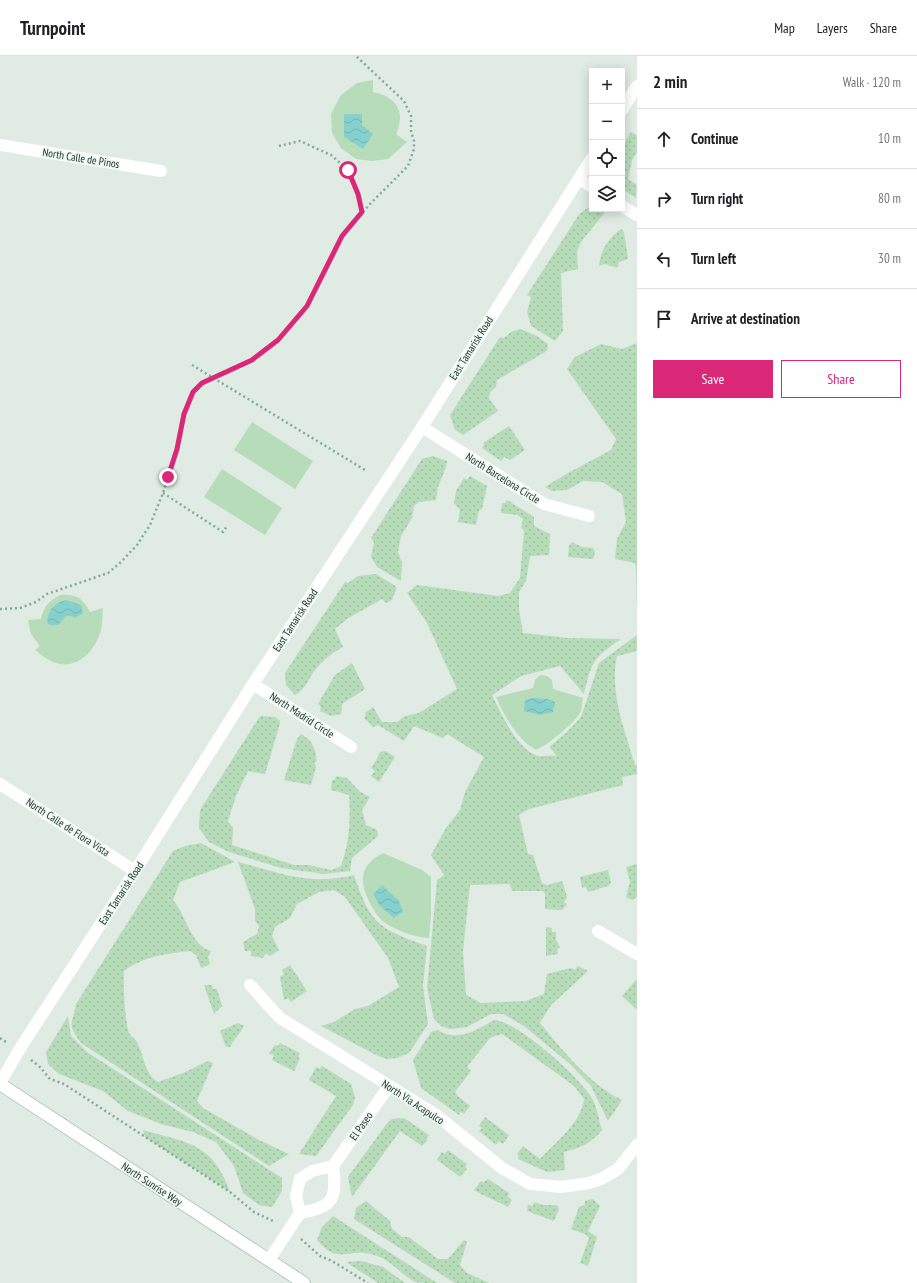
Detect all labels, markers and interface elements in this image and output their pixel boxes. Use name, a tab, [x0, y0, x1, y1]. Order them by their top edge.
text: Turnpoint	[20, 16, 85, 40]
text: Map	[774, 19, 795, 37]
text: Layers	[817, 19, 848, 37]
text: Share	[870, 19, 897, 37]
map controls	[589, 68, 625, 212]
button: +	[589, 68, 625, 104]
text: 2 min	[653, 71, 687, 93]
text: Walk · 120 m	[843, 74, 901, 91]
button: −	[589, 104, 625, 140]
icon: ahead	[653, 128, 675, 150]
text: Continue	[691, 129, 738, 148]
text: 10 m	[878, 130, 901, 147]
button: locate	[589, 140, 625, 176]
street label: North Calle de Pinos	[42, 145, 121, 171]
route start	[339, 161, 357, 179]
button: layers	[589, 176, 625, 212]
icon: right	[653, 188, 675, 210]
text: Turn right	[691, 189, 743, 208]
text: 80 m	[878, 190, 901, 207]
icon: left	[653, 248, 675, 270]
text: Turn left	[691, 249, 736, 268]
text: 30 m	[878, 250, 901, 267]
icon: arrive	[653, 308, 675, 330]
text: Arrive at destination	[691, 309, 800, 328]
street label: East Tamarisk Road	[446, 314, 496, 382]
button: Save	[653, 360, 773, 398]
button: Share	[781, 360, 901, 398]
street label: North Barcelona Circle	[463, 449, 543, 507]
route end	[159, 468, 177, 486]
street label: East Tamarisk Road	[270, 586, 321, 654]
street label: North Madrid Circle	[267, 689, 337, 741]
street label: North Calle de Flora Vista	[23, 795, 113, 859]
street label: East Tamarisk Road	[96, 859, 147, 927]
street label: North Via Acapulco	[379, 1077, 447, 1128]
street label: El Paseo	[346, 1109, 376, 1143]
street label: North Sunrise Way	[119, 1159, 186, 1209]

